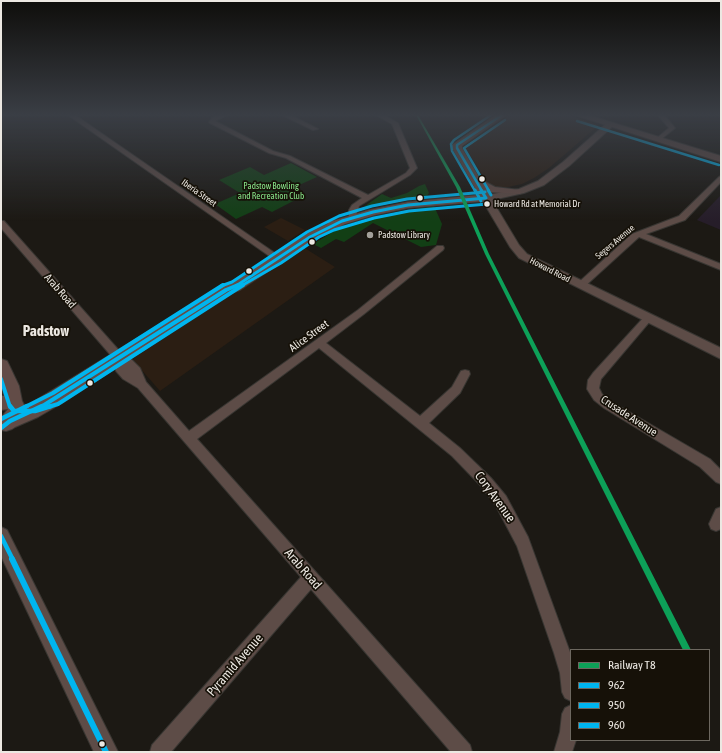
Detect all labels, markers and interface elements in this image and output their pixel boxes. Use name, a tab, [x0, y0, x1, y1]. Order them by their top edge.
unlabelled marker	[477, 174, 487, 184]
street label: Iberia Street	[179, 177, 219, 209]
park label: Padstow Bowling and Recreation Club	[238, 181, 304, 202]
unlabelled marker	[415, 193, 425, 203]
marker: Howard Rd at Memorial Dr	[482, 199, 492, 209]
place label: Howard Rd at Memorial Dr	[494, 199, 580, 209]
street label: Segers Avenue	[593, 223, 637, 261]
marker: Padstow Library	[365, 230, 375, 240]
place label: Padstow Library	[378, 230, 430, 240]
unlabelled marker	[307, 237, 317, 247]
street label: Howard Road	[528, 255, 572, 285]
unlabelled marker	[244, 266, 254, 276]
street label: Arab Road	[41, 271, 79, 311]
street label: Alice Street	[287, 317, 331, 355]
district label: Padstow	[23, 322, 69, 340]
unlabelled marker	[85, 378, 95, 388]
street label: Crusade Avenue	[598, 393, 660, 439]
street label: Cory Avenue	[471, 469, 519, 525]
street label: Arab Road	[281, 545, 325, 593]
street label: Pyramid Avenue	[204, 631, 266, 699]
legend	[570, 649, 710, 741]
text: Railway T8	[608, 658, 656, 672]
text: 962	[608, 678, 625, 692]
text: 950	[608, 698, 625, 712]
text: 960	[608, 718, 625, 732]
unlabelled marker	[97, 739, 107, 749]

